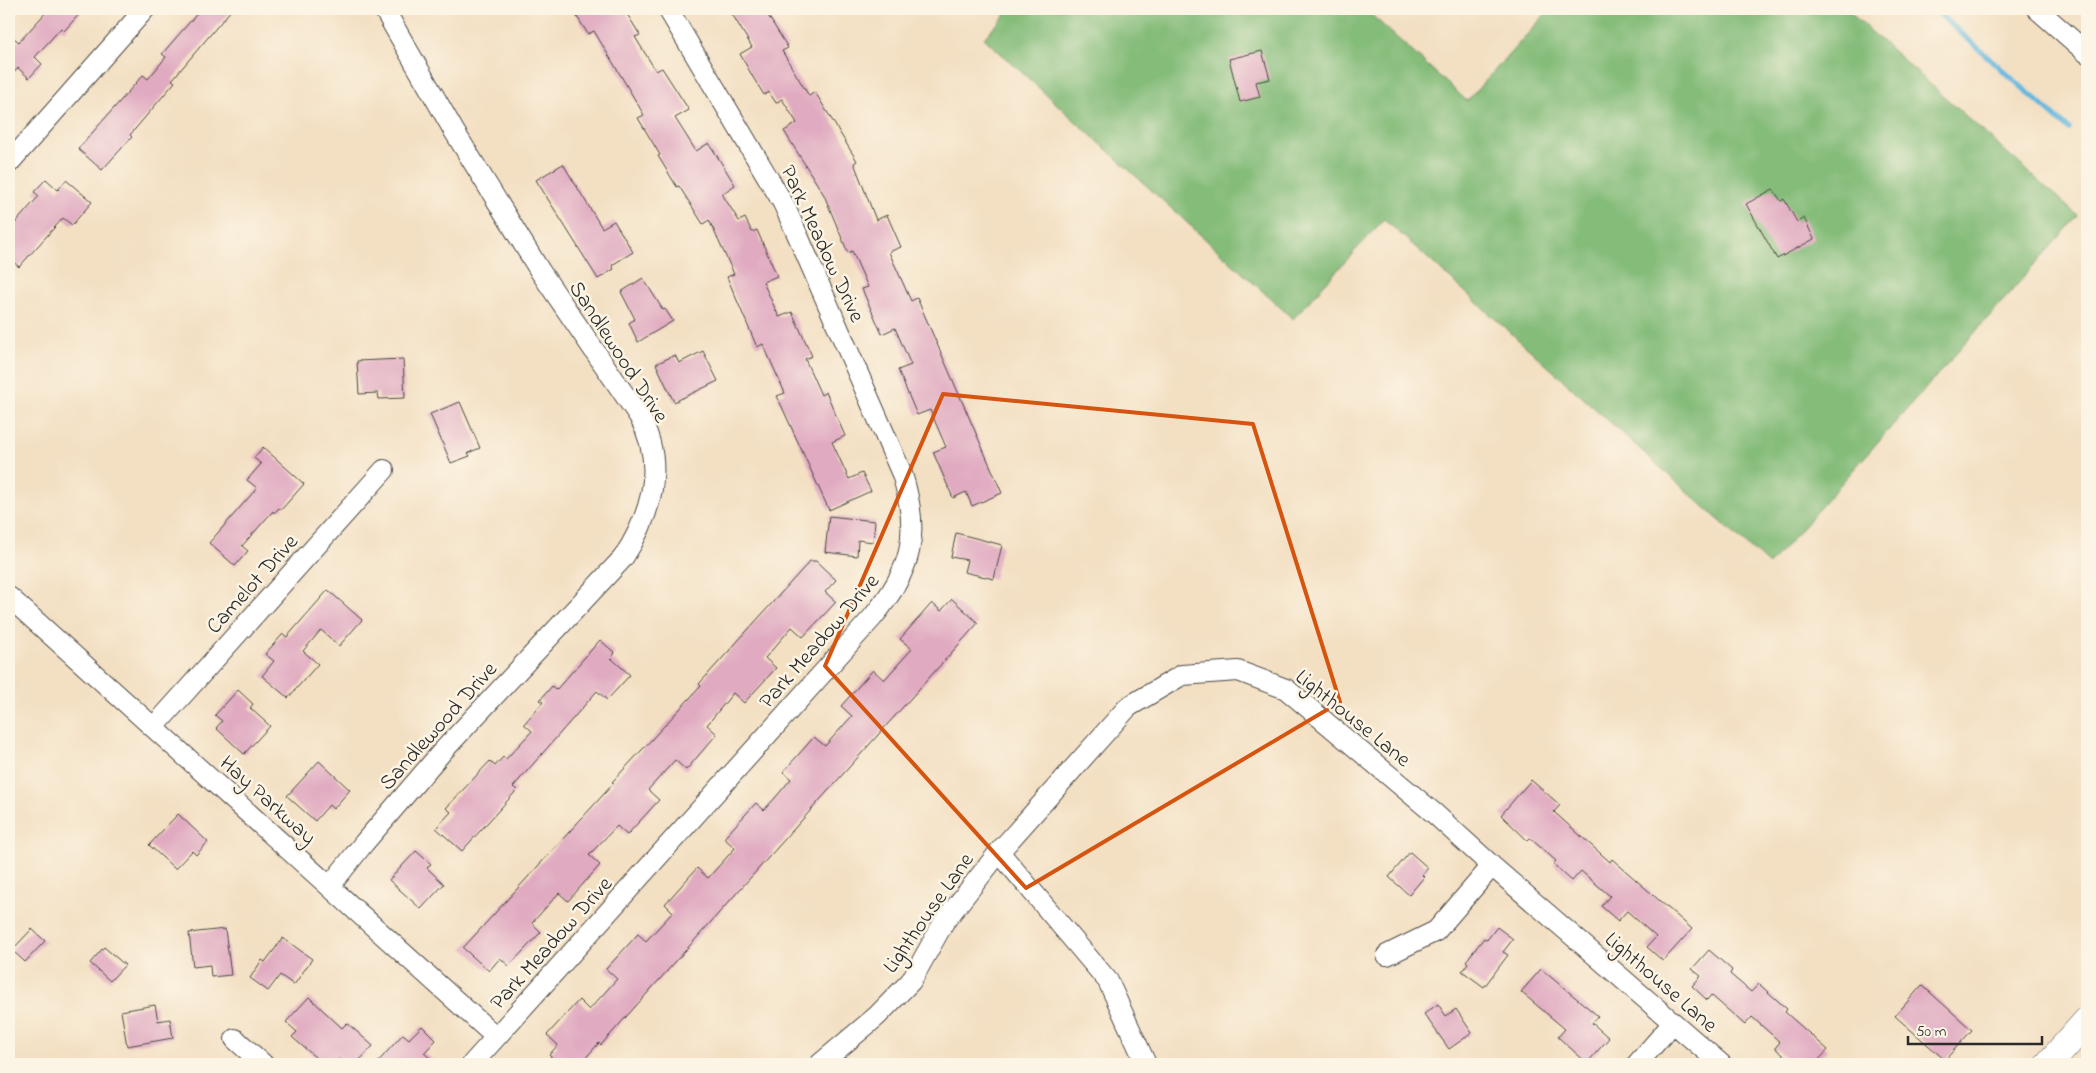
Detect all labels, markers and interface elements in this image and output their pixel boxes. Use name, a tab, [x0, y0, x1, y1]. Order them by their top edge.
street label: Park Meadow Drive	[771, 160, 872, 328]
street label: Sandlewood Drive	[559, 275, 676, 430]
street label: Camelot Drive	[200, 528, 307, 642]
street label: Park Meadow Drive	[752, 567, 888, 717]
street label: Sandlewood Drive	[373, 655, 506, 799]
street label: Lighthouse Lane	[1287, 663, 1417, 777]
street label: Hay Parkway	[211, 749, 323, 854]
street label: Lighthouse Lane	[876, 847, 984, 981]
street label: Park Meadow Drive	[483, 870, 621, 1018]
street label: Lighthouse Lane	[1596, 925, 1724, 1042]
scale bar	[1908, 1013, 2042, 1045]
text: 50 m	[1916, 1021, 1947, 1043]

